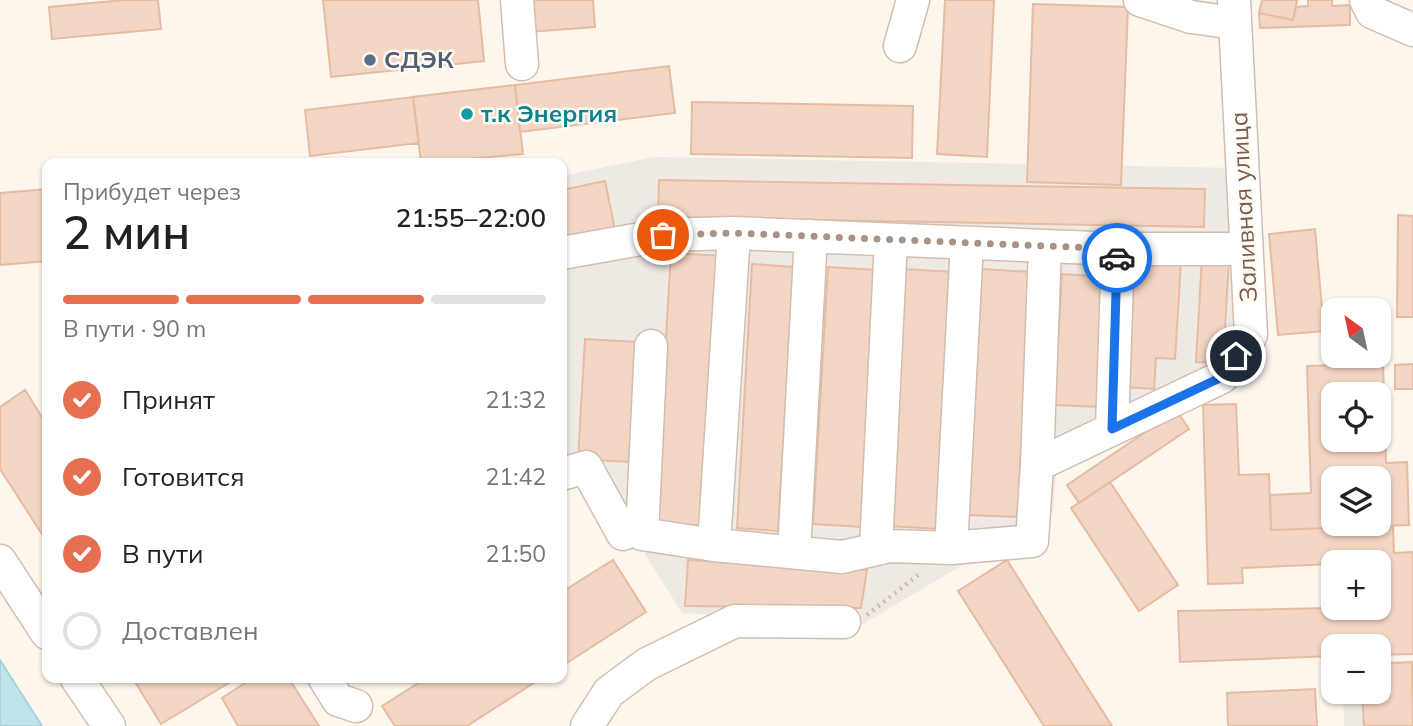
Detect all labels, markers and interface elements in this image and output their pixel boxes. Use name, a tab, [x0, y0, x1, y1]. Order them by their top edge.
place label: СДЭК	[384, 44, 454, 74]
marker: СДЭК	[362, 52, 378, 68]
place label: т.к Энергия	[481, 98, 617, 128]
marker: т.к Энергия	[459, 106, 475, 122]
street label: Заливная улица	[1223, 111, 1263, 303]
text: Прибудет через	[63, 177, 241, 206]
text: 21:55–22:00	[396, 201, 546, 234]
text: 2 мин	[63, 203, 190, 261]
pin	[633, 205, 693, 265]
icon: bag	[644, 216, 682, 254]
courier	[1082, 223, 1152, 293]
icon: car	[1098, 239, 1136, 277]
north arrow	[1321, 298, 1391, 368]
map controls	[1321, 298, 1391, 704]
text: В пути · 90 m	[63, 314, 206, 343]
pin	[1206, 326, 1266, 386]
icon: home	[1217, 337, 1255, 375]
icon: check	[63, 381, 101, 419]
button: locate	[1321, 382, 1391, 452]
text: Принят	[122, 383, 215, 416]
text: 21:32	[486, 385, 546, 414]
icon: check	[63, 458, 101, 496]
text: Готовится	[122, 460, 245, 493]
text: 21:42	[486, 462, 546, 491]
button: layers	[1321, 466, 1391, 536]
icon: check	[63, 535, 101, 573]
text: В пути	[122, 537, 203, 570]
text: 21:50	[486, 539, 546, 568]
button: +	[1321, 550, 1391, 620]
text: Доставлен	[122, 614, 259, 647]
button: −	[1321, 634, 1391, 704]

